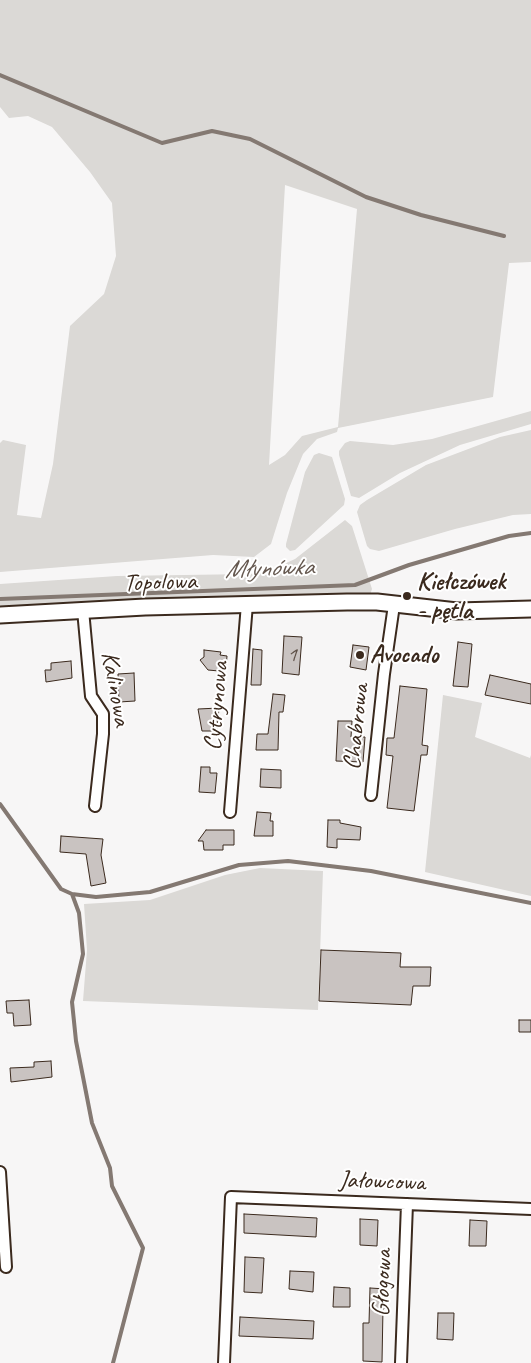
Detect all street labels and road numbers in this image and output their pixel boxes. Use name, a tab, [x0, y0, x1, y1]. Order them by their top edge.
street label: Topolowa	[123, 567, 197, 599]
street label: Kalinowa	[94, 649, 136, 729]
street label: Cytrynowa	[198, 660, 236, 752]
street label: Chabrowa	[338, 683, 376, 771]
street label: Jałowcowa	[338, 1166, 426, 1198]
street label: Głogowa	[367, 1249, 399, 1317]

